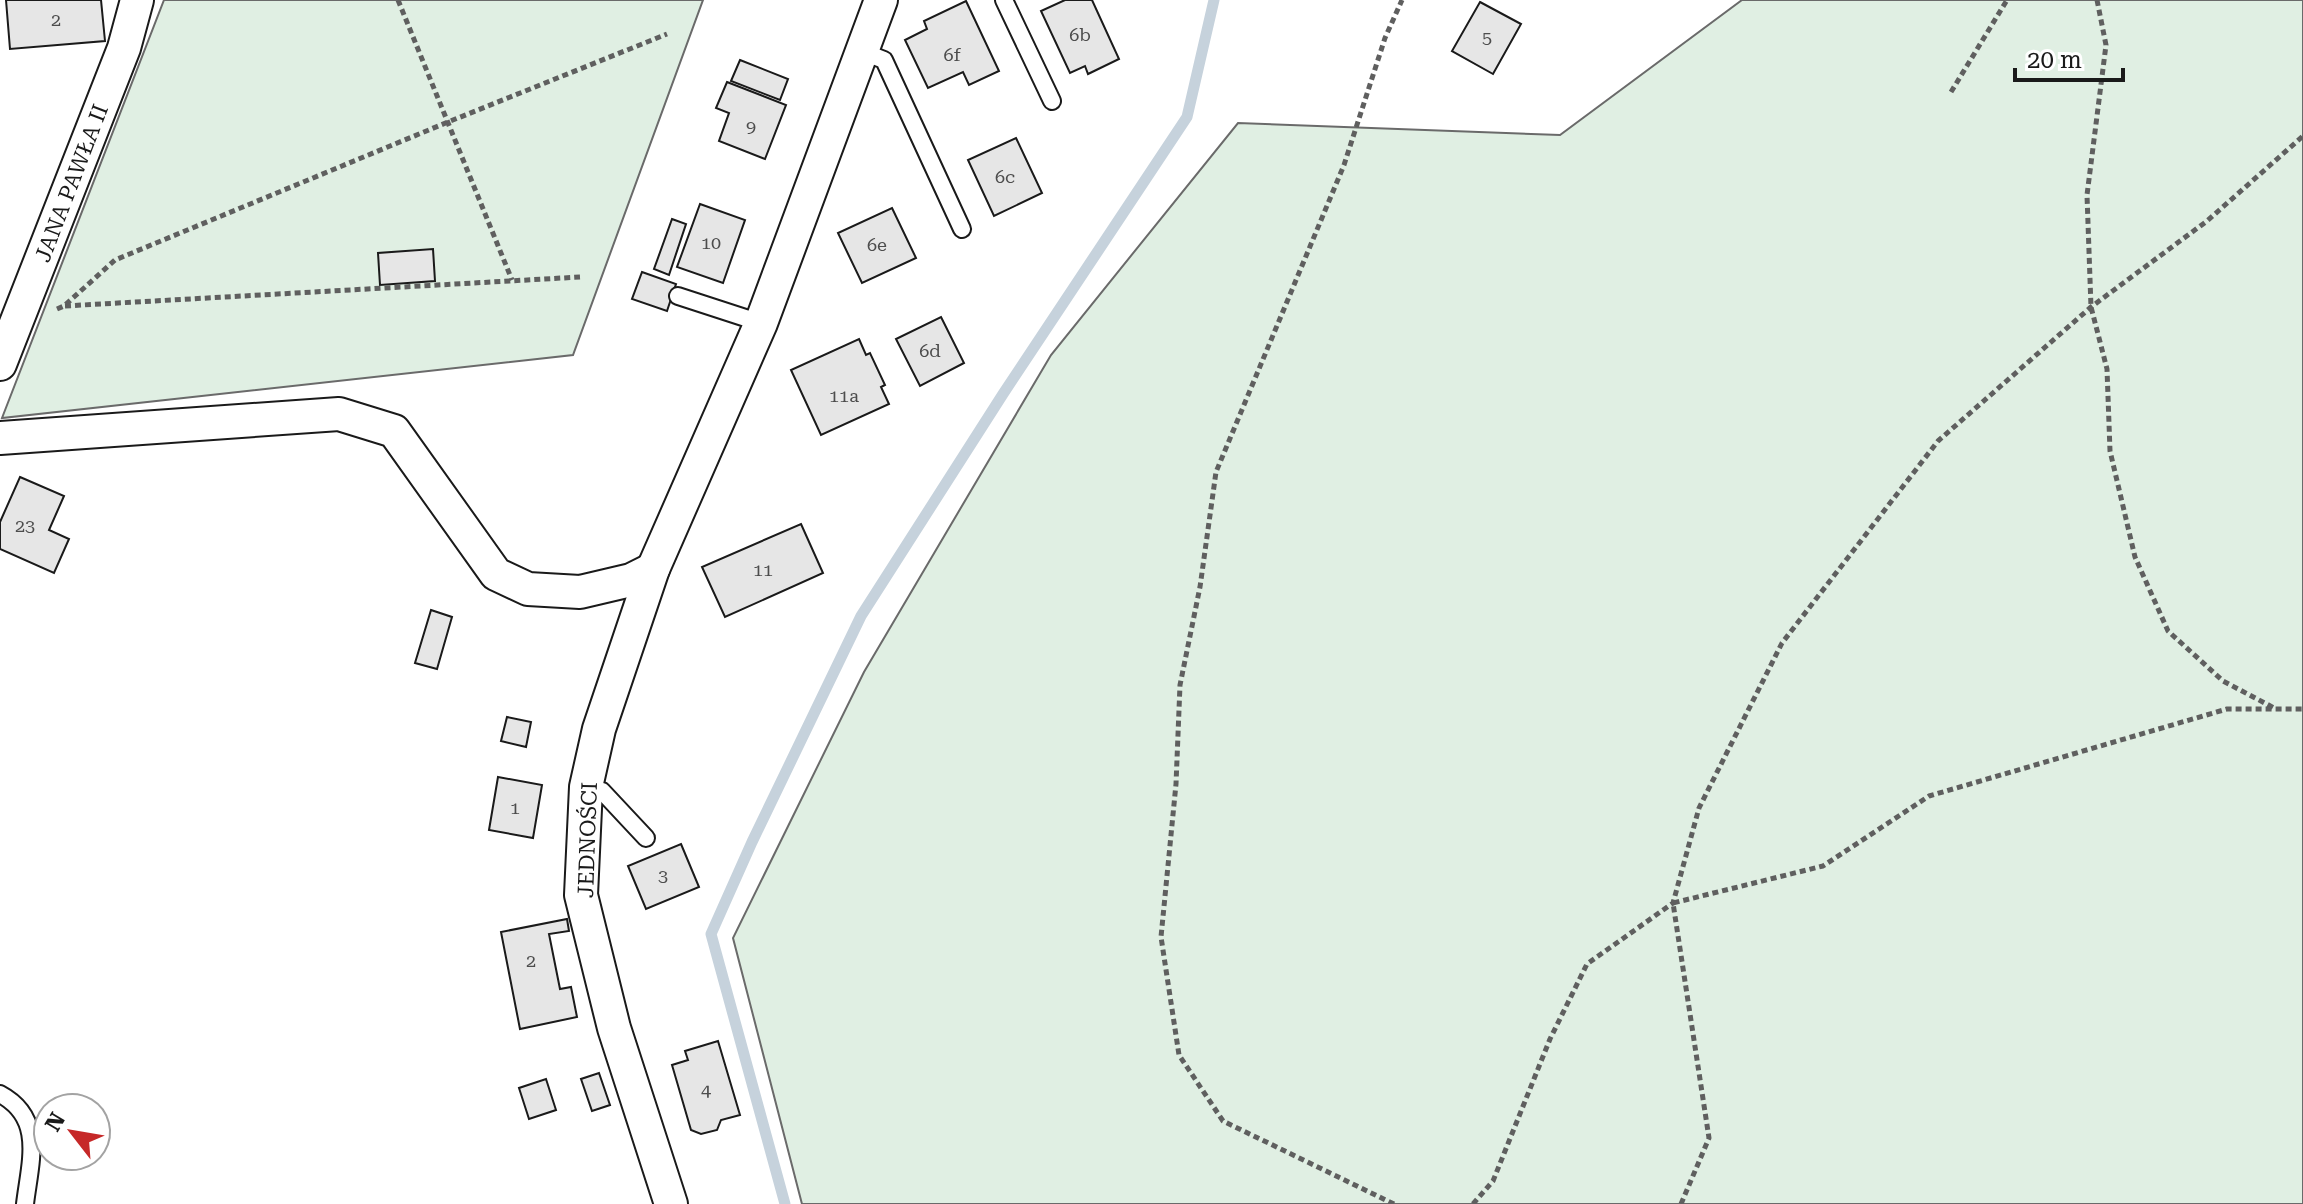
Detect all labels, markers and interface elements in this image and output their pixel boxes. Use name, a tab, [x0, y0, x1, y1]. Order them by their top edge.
house number: 2	[51, 9, 61, 30]
house number: 6b	[1069, 24, 1091, 45]
house number: 5	[1482, 27, 1492, 48]
scale bar	[2015, 32, 2123, 82]
house number: 6f	[943, 44, 962, 65]
text: 20 m	[2027, 46, 2082, 74]
street label: JANA PAWŁA II	[30, 101, 113, 266]
house number: 9	[746, 116, 756, 137]
house number: 6c	[995, 166, 1015, 187]
house number: 10	[701, 232, 721, 253]
house number: 6e	[867, 234, 887, 255]
house number: 6d	[919, 340, 941, 361]
house number: 11a	[829, 385, 859, 406]
house number: 23	[15, 515, 35, 536]
house number: 11	[753, 559, 773, 580]
street label: JEDNOŚCI	[571, 782, 602, 898]
house number: 1	[510, 797, 520, 818]
house number: 3	[658, 865, 668, 886]
house number: 2	[526, 950, 536, 971]
house number: 4	[701, 1079, 711, 1100]
north arrow	[32, 1092, 112, 1172]
text: N	[40, 1108, 70, 1136]

